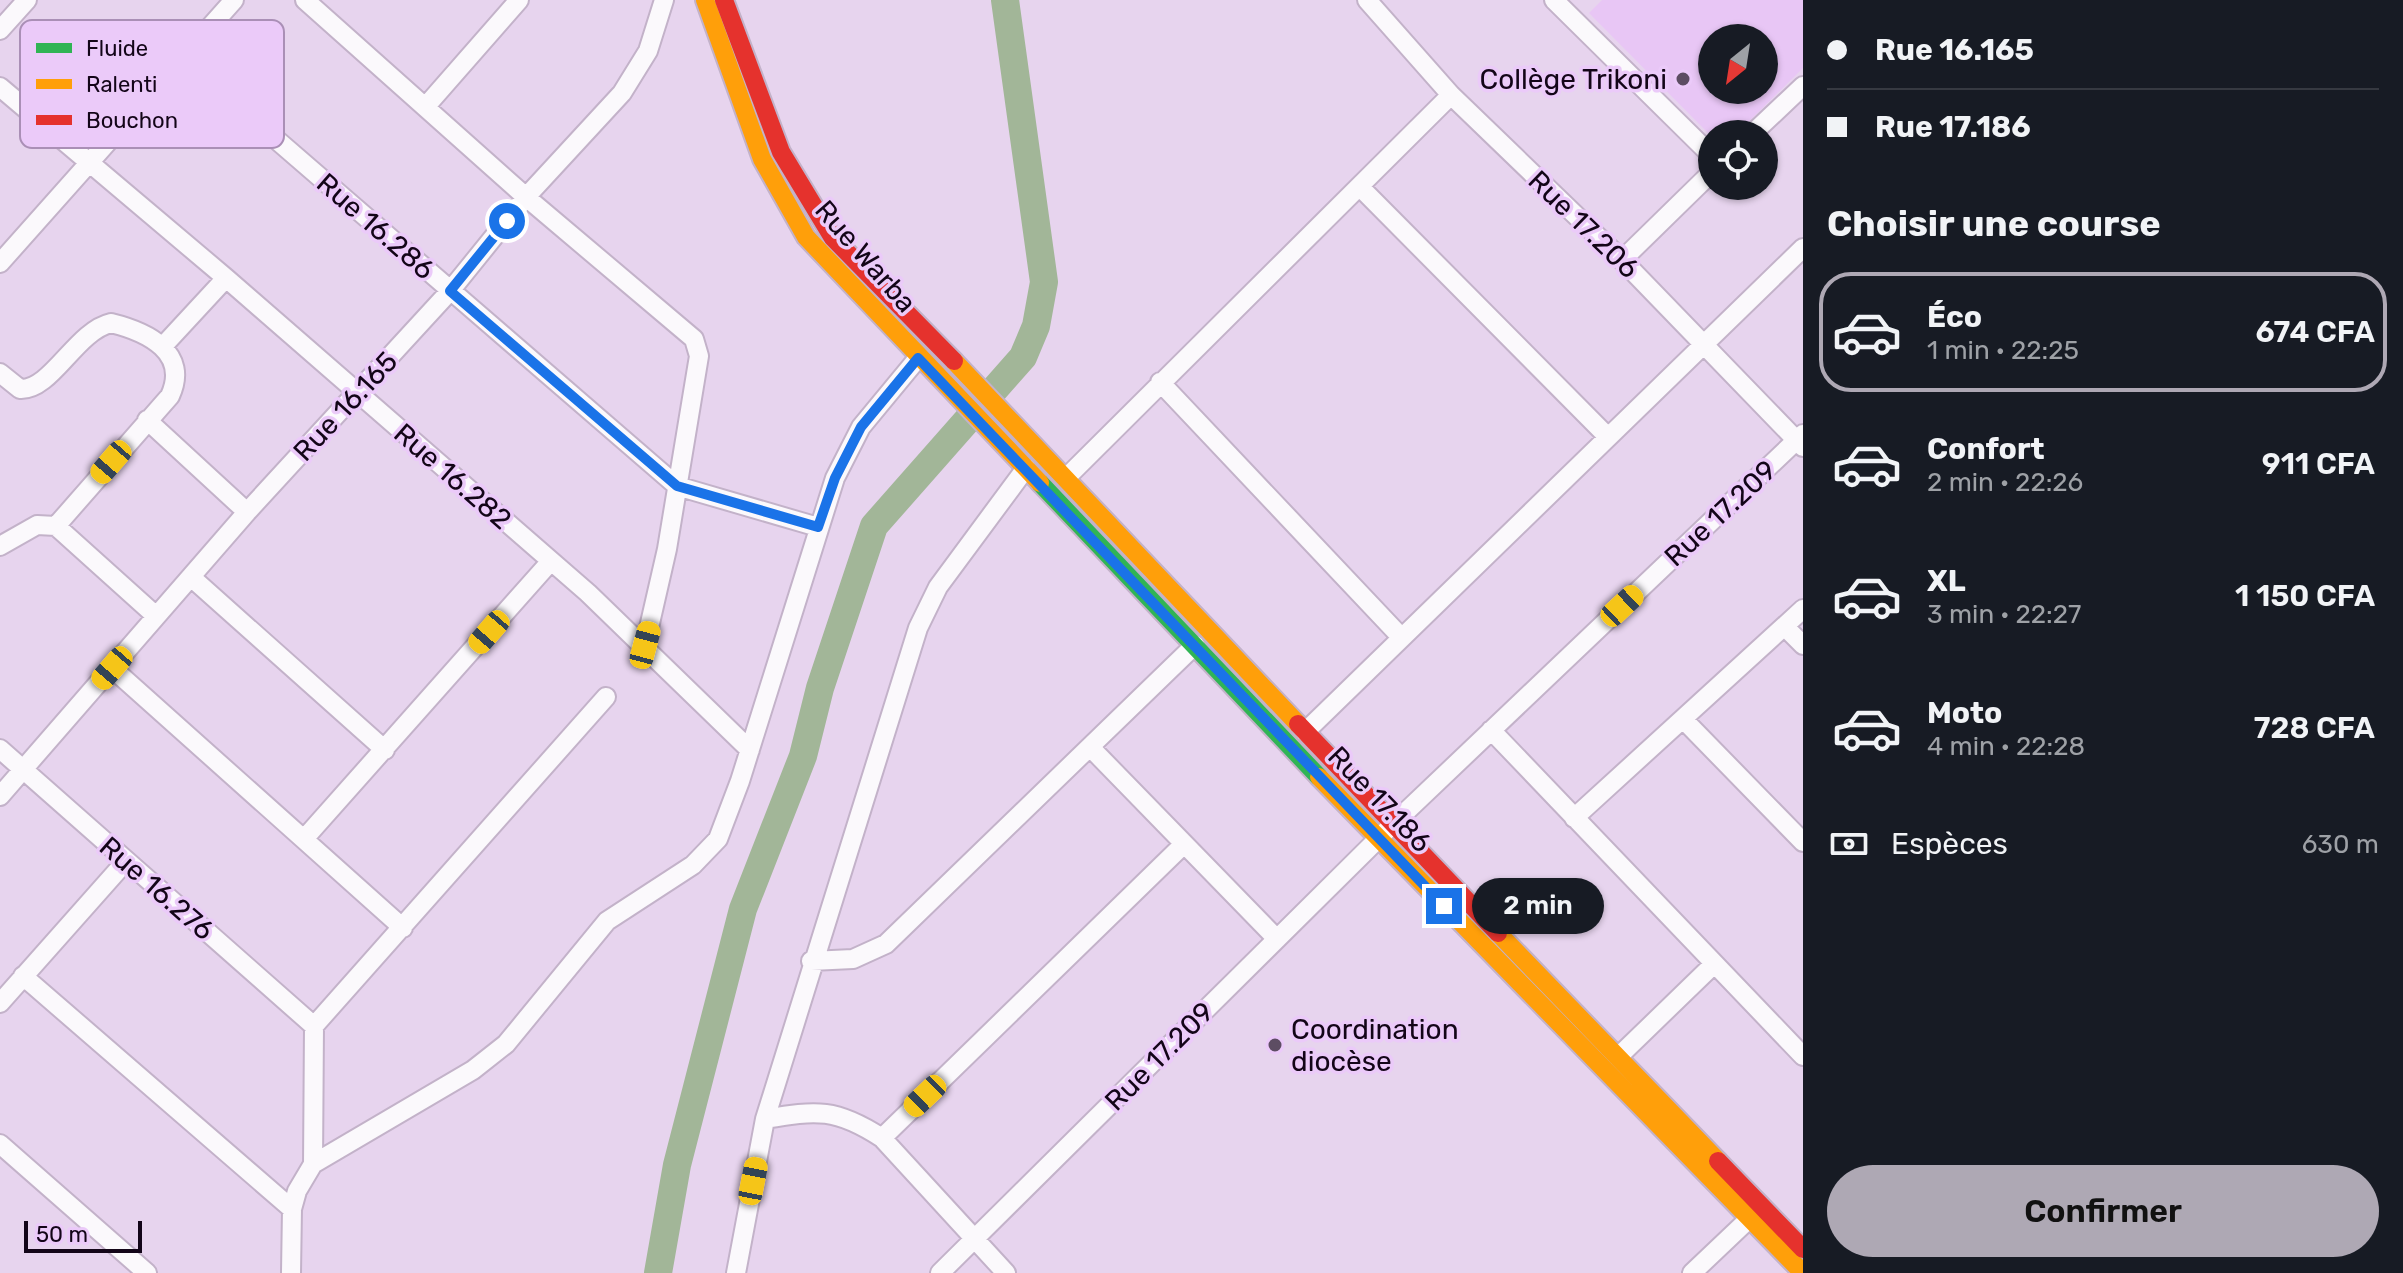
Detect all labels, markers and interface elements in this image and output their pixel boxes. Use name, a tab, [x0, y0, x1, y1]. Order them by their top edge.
legend	[20, 20, 284, 148]
north arrow	[1698, 24, 1778, 104]
map controls	[1698, 24, 1778, 200]
text: Rue 16.165	[1875, 32, 2034, 68]
text: Fluide	[86, 35, 148, 62]
place label: Collège Trikoni	[1480, 63, 1667, 96]
marker: Collège Trikoni	[1674, 70, 1692, 88]
text: Ralenti	[86, 71, 157, 98]
text: Bouchon	[86, 107, 178, 134]
text: Rue 17.186	[1875, 109, 2031, 145]
button: locate	[1698, 120, 1778, 200]
street label: Rue 17.206	[1522, 164, 1646, 285]
street label: Rue 16.286	[310, 166, 441, 286]
street label: Rue Warba	[808, 194, 923, 319]
text: Choisir une course	[1827, 202, 2161, 245]
route start	[489, 203, 525, 239]
icon: car	[1831, 296, 1903, 368]
text: Éco	[1927, 299, 1982, 335]
text: 674 CFA	[2255, 314, 2375, 350]
text: 1 min · 22:25	[1927, 335, 2079, 366]
street label: Rue 16.165	[286, 345, 404, 468]
street label: Rue 16.282	[387, 417, 518, 536]
icon: car	[1831, 428, 1903, 500]
text: Confort	[1927, 431, 2045, 467]
car	[86, 436, 136, 488]
text: 911 CFA	[2262, 446, 2375, 482]
street label: Rue 17.209	[1658, 454, 1783, 573]
text: 2 min · 22:26	[1927, 467, 2083, 498]
icon: car	[1831, 560, 1903, 632]
text: XL	[1927, 563, 1966, 599]
text: 1 150 CFA	[2235, 578, 2375, 614]
car	[1596, 581, 1648, 631]
text: 3 min · 22:27	[1927, 599, 2081, 630]
car	[464, 606, 514, 658]
car	[627, 619, 663, 671]
car	[87, 642, 137, 694]
icon: car	[1831, 692, 1903, 764]
text: Moto	[1927, 695, 2002, 731]
text: 728 CFA	[2254, 710, 2375, 746]
text: 4 min · 22:28	[1927, 731, 2085, 762]
street label: Rue 17.186	[1321, 740, 1438, 859]
icon: cash	[1827, 822, 1871, 866]
text: Espèces	[1891, 826, 2008, 862]
text: 630 m	[2302, 829, 2379, 860]
street label: Rue 16.276	[93, 830, 221, 947]
callout: 2 min	[1472, 878, 1604, 934]
route end	[1426, 888, 1462, 924]
text: 2 min	[1503, 890, 1573, 921]
street label: Rue 17.209	[1098, 995, 1221, 1118]
place label: Coordination diocèse	[1291, 1013, 1459, 1078]
marker: Coordination diocèse	[1266, 1036, 1284, 1054]
car	[899, 1071, 951, 1121]
car	[737, 1155, 769, 1207]
button: Confirmer	[1827, 1165, 2379, 1257]
scale bar	[24, 1217, 142, 1253]
text: 50 m	[36, 1221, 88, 1248]

